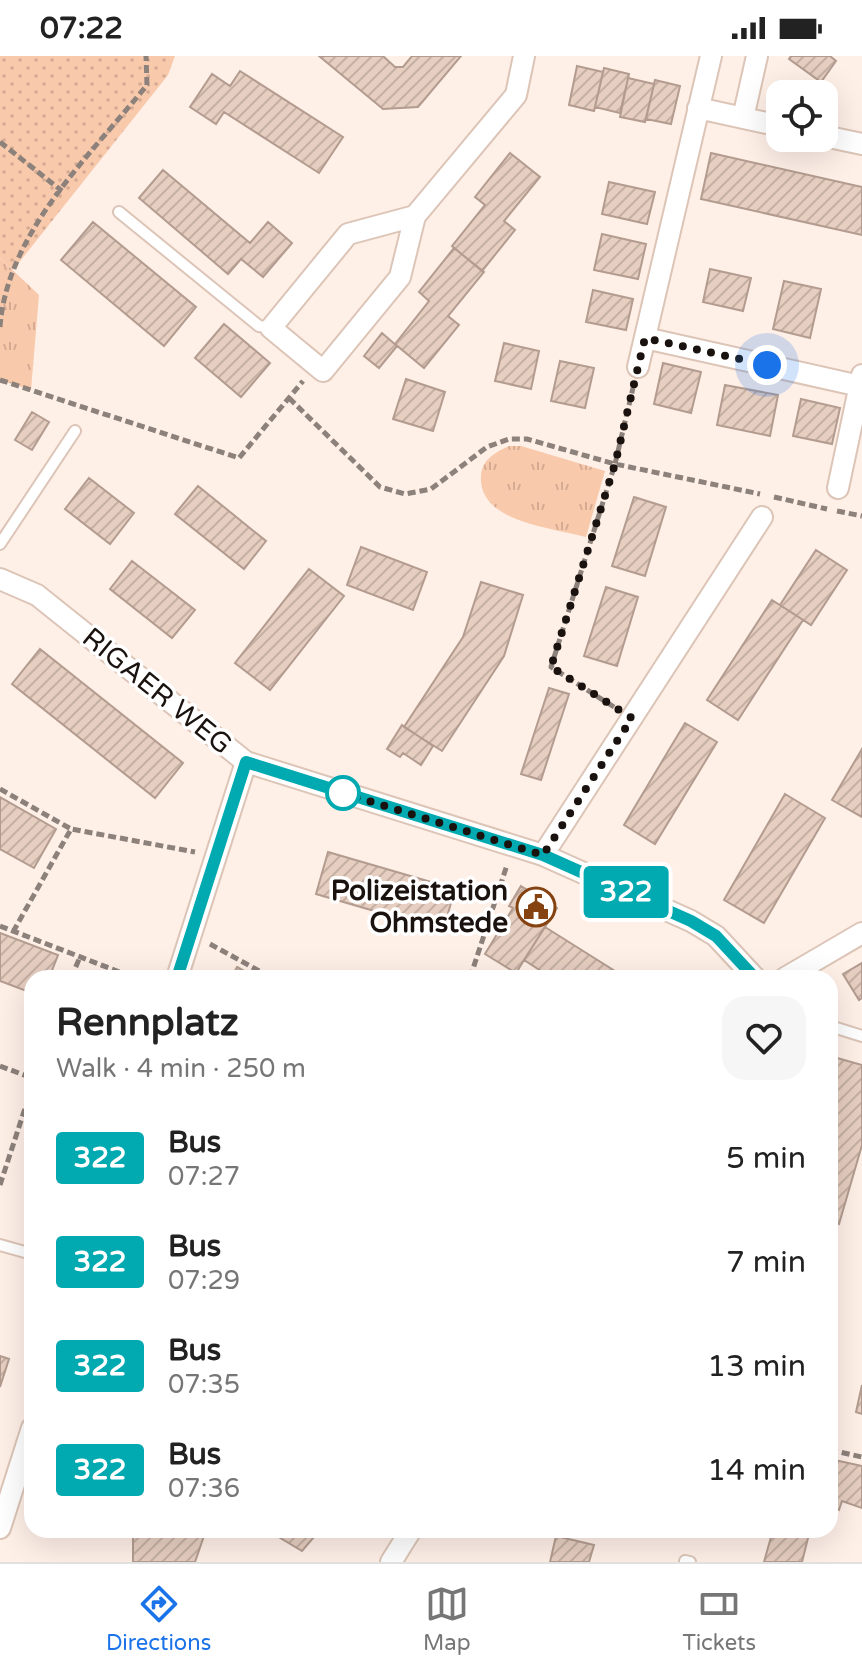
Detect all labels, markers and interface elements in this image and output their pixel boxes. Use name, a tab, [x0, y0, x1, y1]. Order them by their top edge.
text: 07:22	[40, 10, 123, 47]
map controls	[766, 80, 838, 152]
button: locate	[766, 80, 838, 152]
your location	[747, 345, 787, 385]
street label: RIGAER WEG	[75, 620, 239, 762]
unlabelled marker	[326, 776, 360, 810]
line badge: 322	[580, 866, 672, 918]
place label: Polizeistation Ohmstede	[331, 874, 508, 940]
text: 322	[600, 875, 652, 909]
public building icon: Polizeistation Ohmstede	[515, 886, 557, 928]
button: heart	[722, 996, 806, 1080]
text: Rennplatz	[56, 1000, 239, 1046]
text: Walk · 4 min · 250 m	[56, 1053, 306, 1084]
text: Bus	[168, 1124, 221, 1161]
text: 5 min	[726, 1140, 806, 1177]
text: 322	[74, 1141, 126, 1175]
text: 07:27	[168, 1161, 240, 1192]
text: Bus	[168, 1228, 221, 1265]
text: 7 min	[726, 1244, 806, 1281]
text: 322	[74, 1245, 126, 1279]
text: 07:29	[168, 1265, 240, 1296]
text: Bus	[168, 1332, 221, 1369]
text: 13 min	[707, 1348, 806, 1385]
text: 322	[74, 1349, 126, 1383]
text: 07:35	[168, 1369, 240, 1400]
text: Bus	[168, 1436, 221, 1473]
text: 14 min	[707, 1452, 806, 1489]
text: 322	[74, 1453, 126, 1487]
text: 07:36	[168, 1473, 240, 1504]
tab: Directions	[106, 1582, 211, 1656]
tab: Map	[423, 1582, 471, 1656]
tab: Tickets	[682, 1582, 756, 1656]

